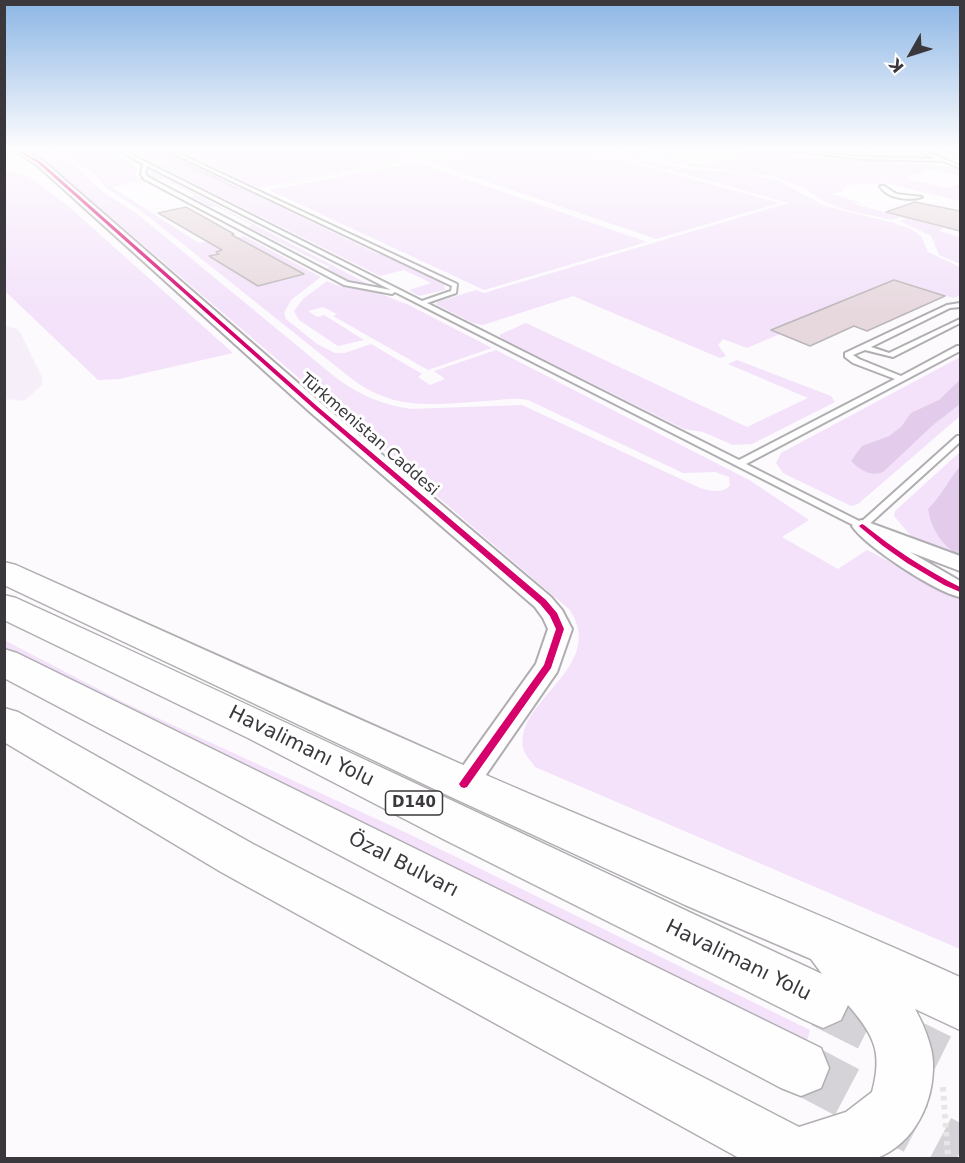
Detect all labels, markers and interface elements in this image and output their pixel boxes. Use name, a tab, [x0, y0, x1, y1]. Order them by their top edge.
north arrow	[881, 24, 941, 84]
text: K	[885, 55, 908, 76]
street label: Türkmenistan Caddesi	[296, 370, 442, 500]
street label: Havalimanı Yolu	[224, 701, 378, 793]
road number: D140	[386, 791, 442, 815]
street label: Özal Bulvarı	[344, 827, 462, 903]
street label: Havalimanı Yolu	[661, 915, 815, 1007]

